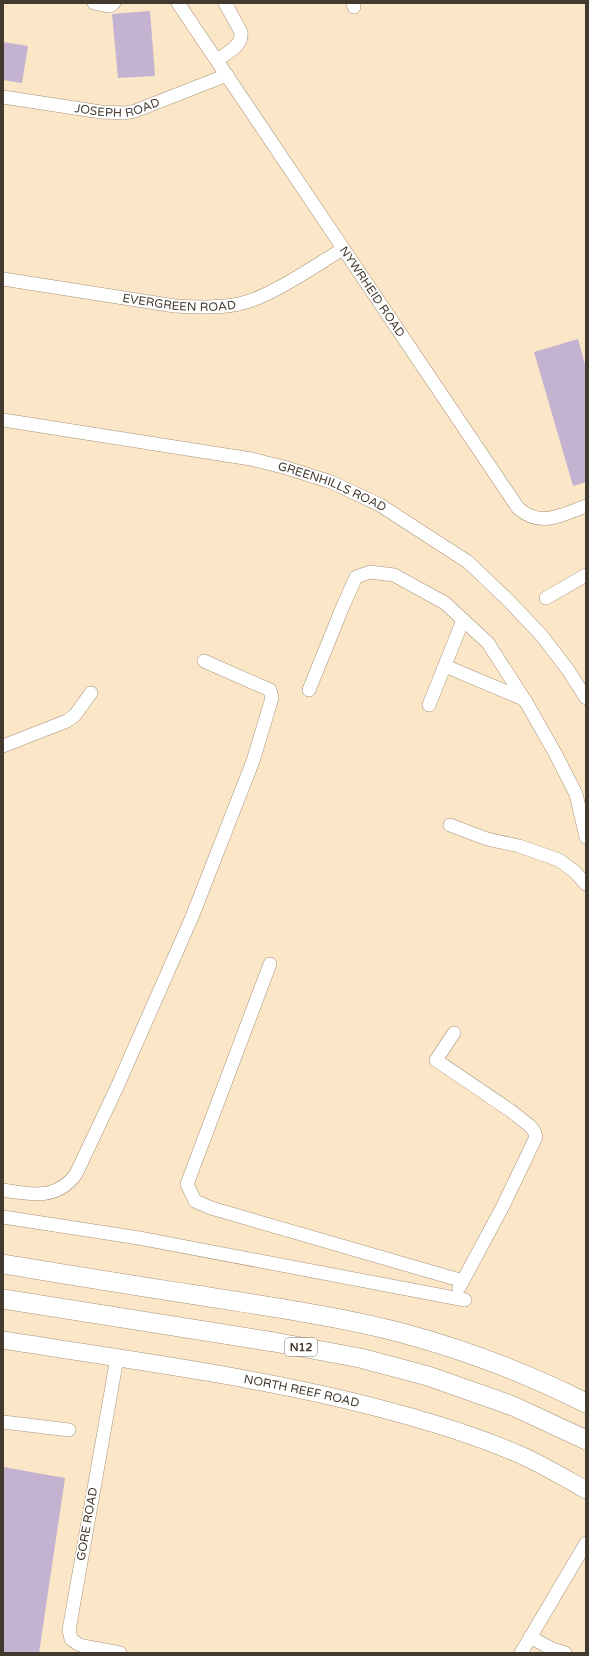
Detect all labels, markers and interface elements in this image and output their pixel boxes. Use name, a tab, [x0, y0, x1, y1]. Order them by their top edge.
street label: JOSEPH ROAD	[74, 95, 162, 120]
street label: NYWRHEID ROAD	[337, 244, 408, 340]
street label: EVERGREEN ROAD	[121, 291, 237, 314]
street label: GREENHILLS ROAD	[277, 459, 389, 514]
road number: N12	[285, 1338, 317, 1356]
street label: NORTH REEF ROAD	[243, 1372, 361, 1410]
street label: GORE ROAD	[74, 1486, 100, 1562]

